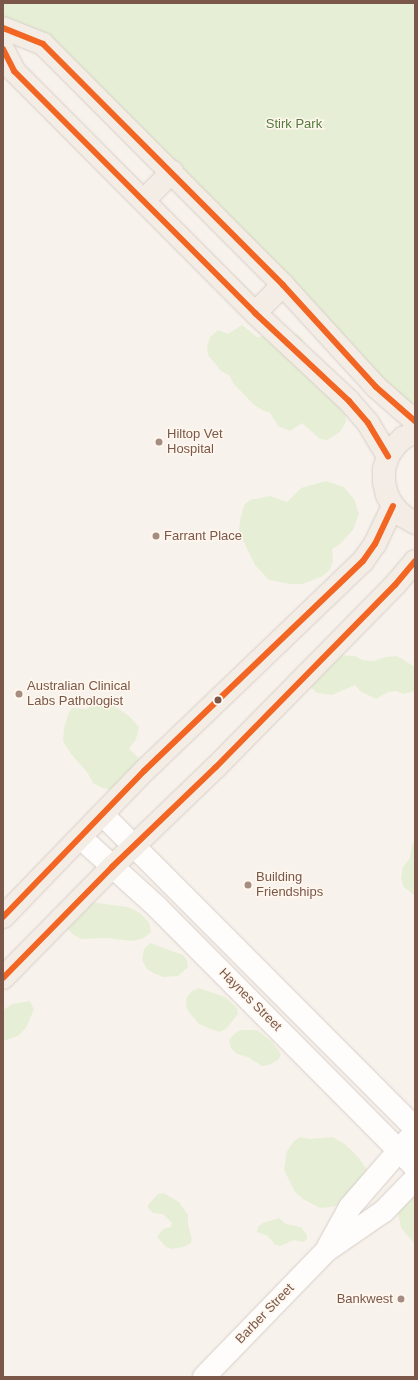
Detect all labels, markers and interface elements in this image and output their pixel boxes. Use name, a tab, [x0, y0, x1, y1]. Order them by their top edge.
park label: Stirk Park	[266, 116, 322, 132]
place label: Hiltop Vet Hospital	[167, 427, 223, 458]
marker: Hiltop Vet Hospital	[154, 437, 164, 447]
place label: Farrant Place	[164, 528, 242, 544]
marker: Farrant Place	[151, 531, 161, 541]
place label: Australian Clinical Labs Pathologist	[27, 679, 130, 710]
marker: Australian Clinical Labs Pathologist	[14, 689, 24, 699]
unlabelled marker	[213, 695, 223, 705]
place label: Building Friendships	[256, 870, 323, 901]
marker: Building Friendships	[243, 880, 253, 890]
street label: Haynes Street	[215, 965, 285, 1035]
street label: Barber Street	[233, 1281, 297, 1347]
place label: Bankwest	[337, 1291, 393, 1307]
marker: Bankwest	[396, 1294, 406, 1304]

